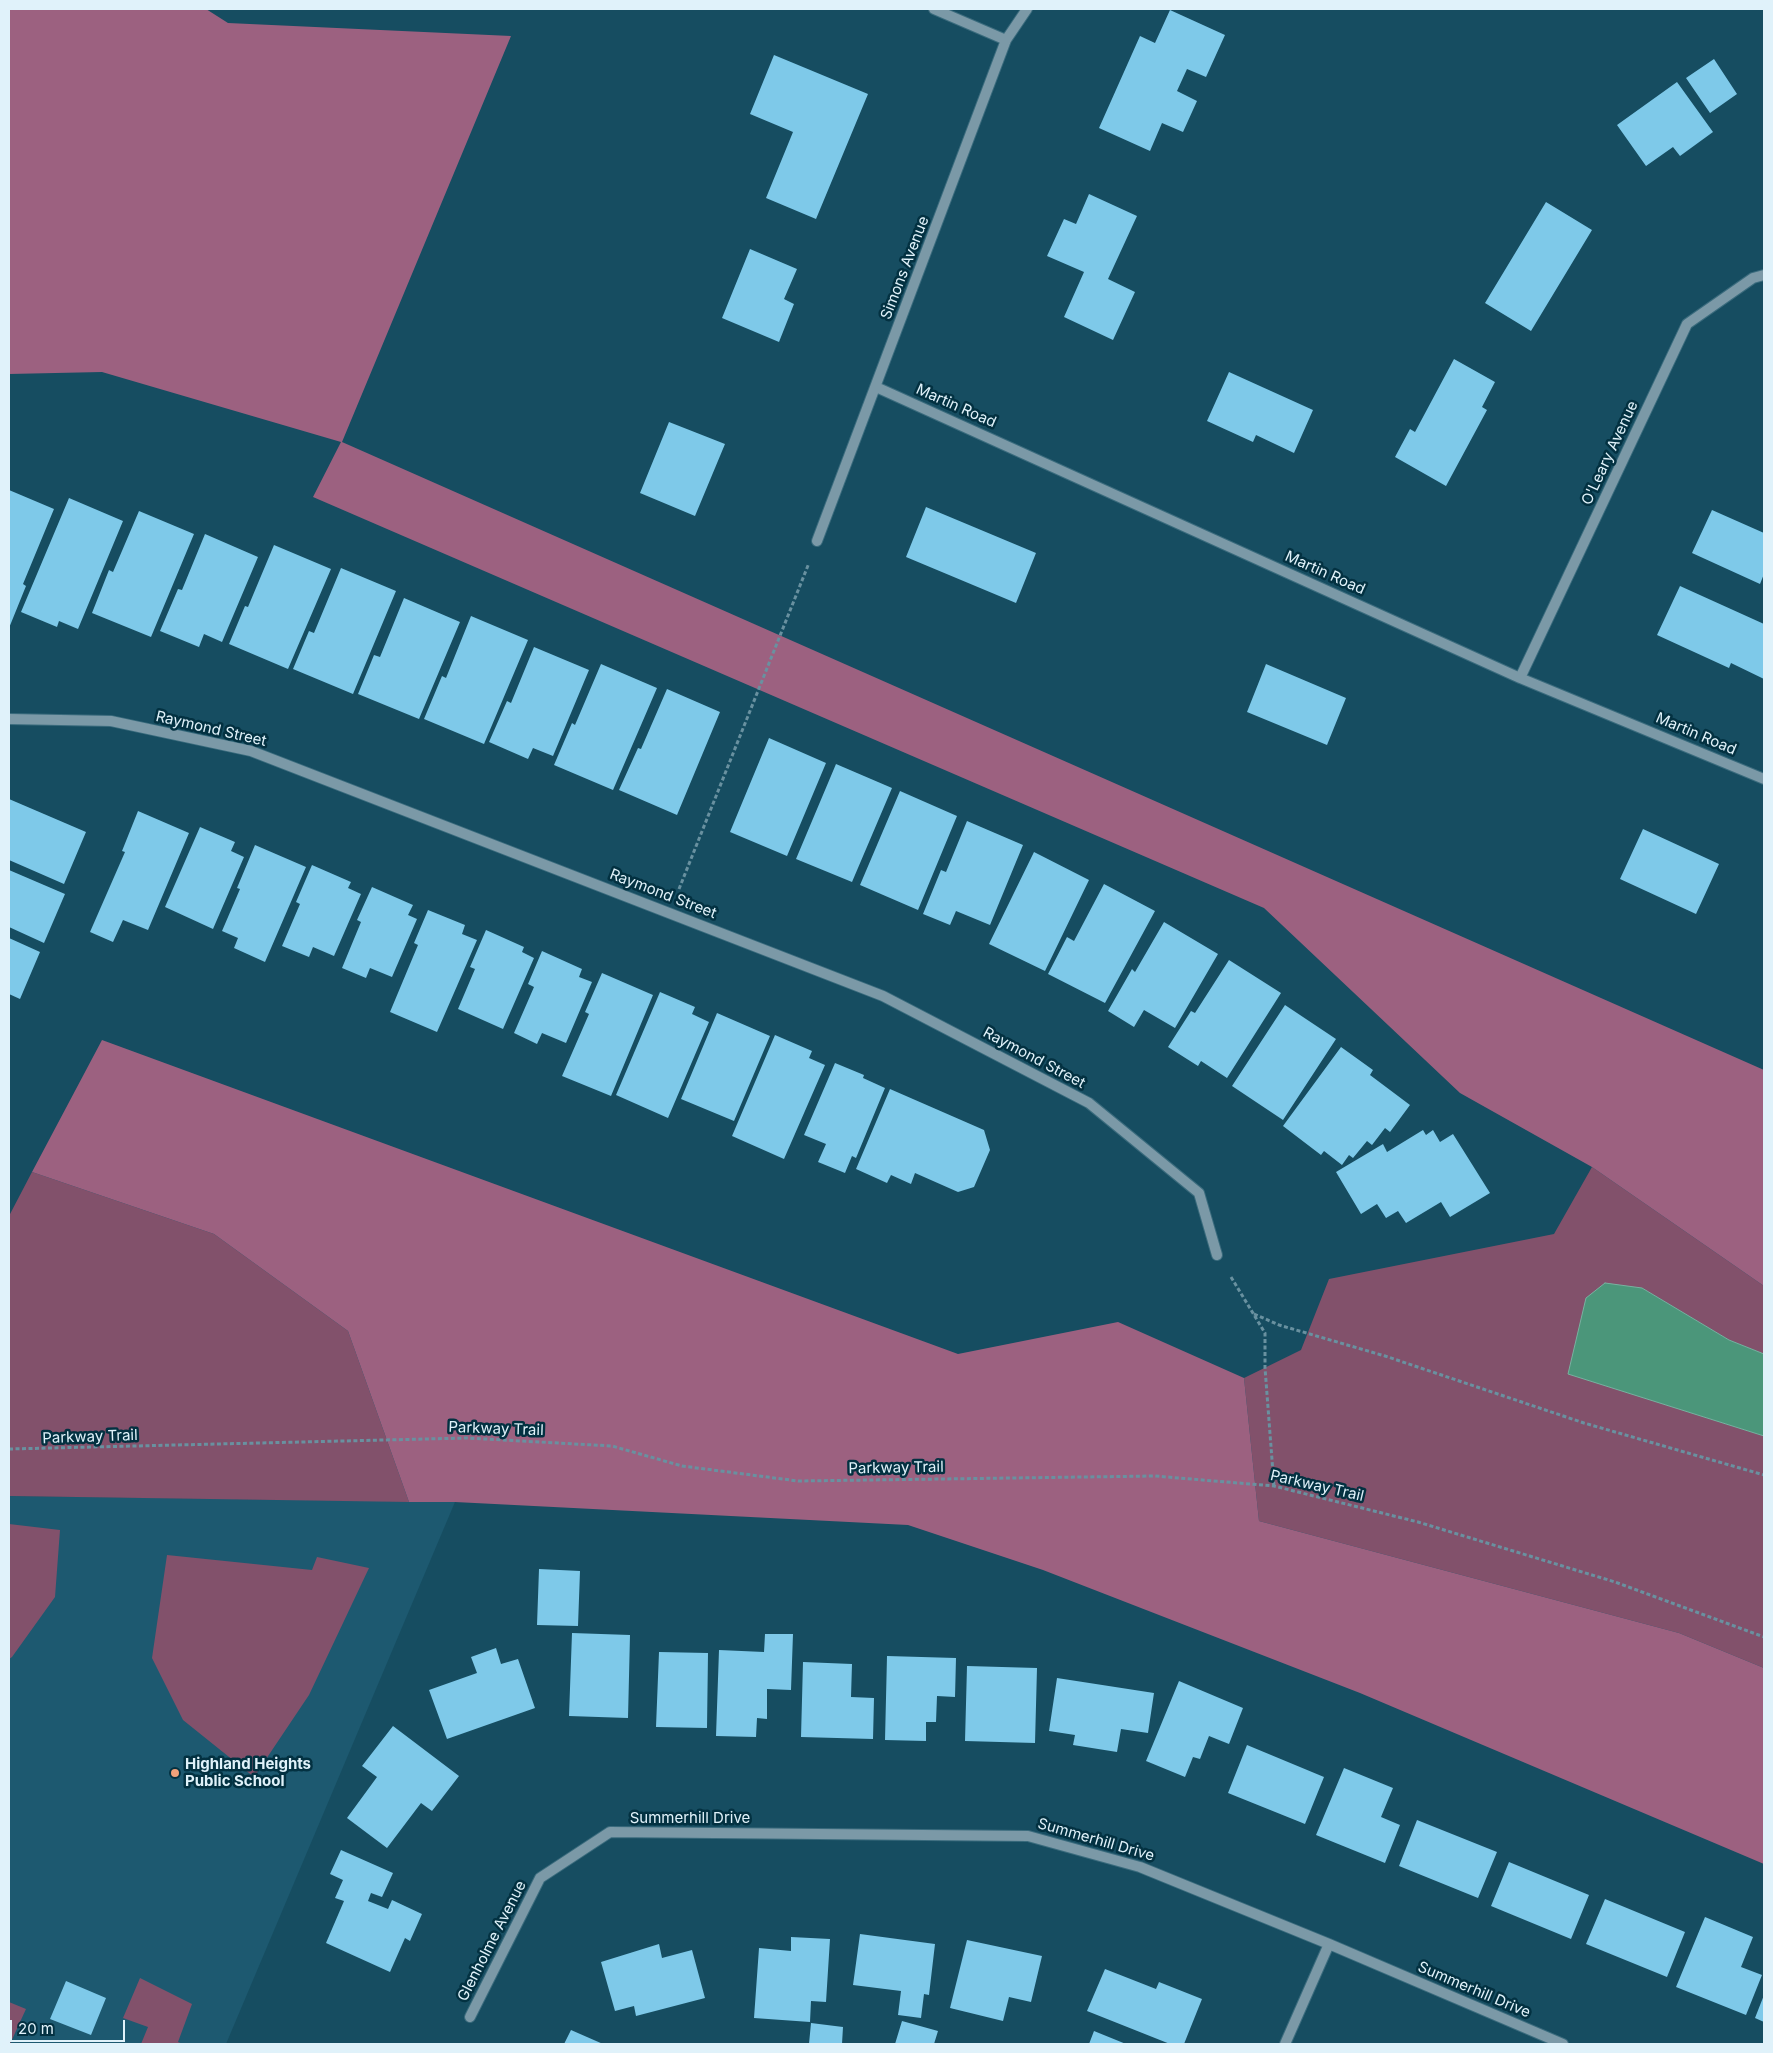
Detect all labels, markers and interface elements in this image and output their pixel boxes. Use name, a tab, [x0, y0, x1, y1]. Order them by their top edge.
street label: Simons Avenue	[877, 214, 933, 322]
street label: Martin Road	[913, 380, 999, 432]
street label: O'Leary Avenue	[1578, 398, 1642, 508]
street label: Martin Road	[1282, 547, 1368, 599]
street label: Raymond Street	[154, 708, 268, 750]
street label: Martin Road	[1653, 709, 1739, 759]
street label: Raymond Street	[607, 865, 719, 923]
street label: Raymond Street	[980, 1024, 1088, 1092]
street label: Parkway Trail	[448, 1418, 544, 1440]
street label: Parkway Trail	[42, 1426, 138, 1448]
street label: Parkway Trail	[848, 1458, 944, 1478]
street label: Parkway Trail	[1268, 1466, 1366, 1506]
place label: Highland Heights Public School	[185, 1755, 311, 1790]
marker: Highland Heights Public School	[169, 1767, 181, 1779]
street label: Summerhill Drive	[630, 1809, 750, 1827]
street label: Summerhill Drive	[1036, 1815, 1156, 1865]
street label: Glenholme Avenue	[454, 1878, 530, 2004]
street label: Summerhill Drive	[1415, 1958, 1533, 2022]
scale bar	[12, 2010, 128, 2042]
text: 20 m	[18, 2019, 54, 2038]

